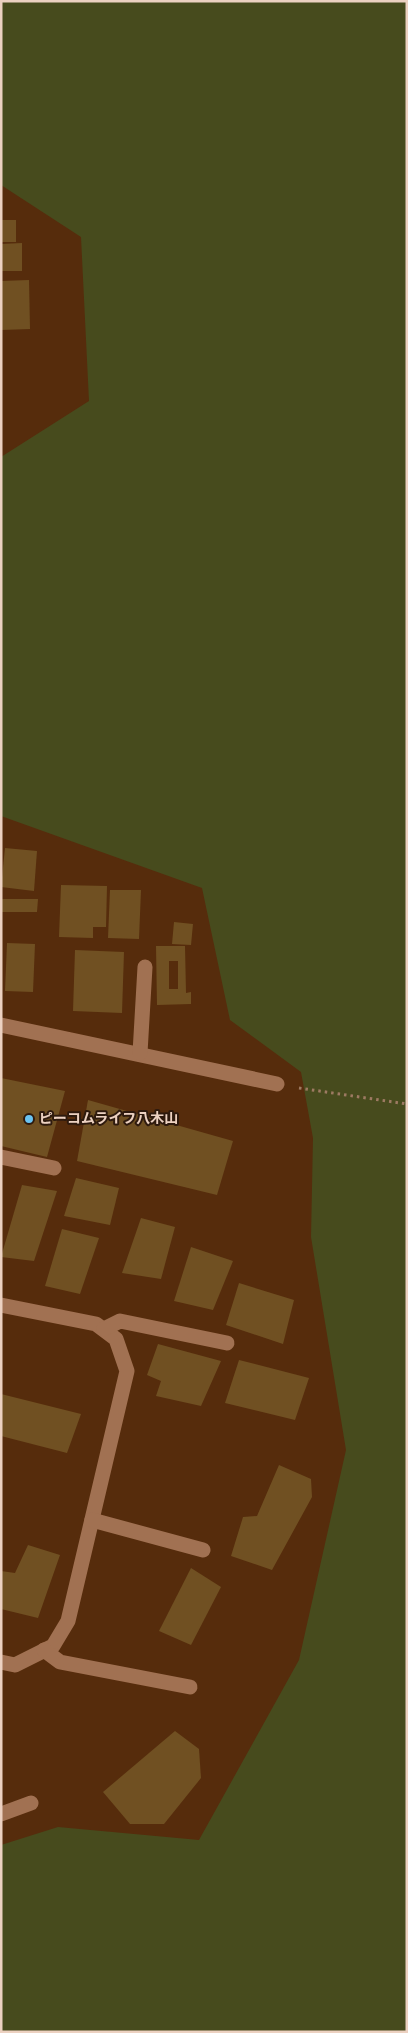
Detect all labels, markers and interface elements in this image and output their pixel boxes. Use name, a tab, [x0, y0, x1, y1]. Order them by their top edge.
place label: ピーコムライフ八木山	[39, 1111, 178, 1128]
marker: ピーコムライフ八木山	[23, 1113, 35, 1125]

